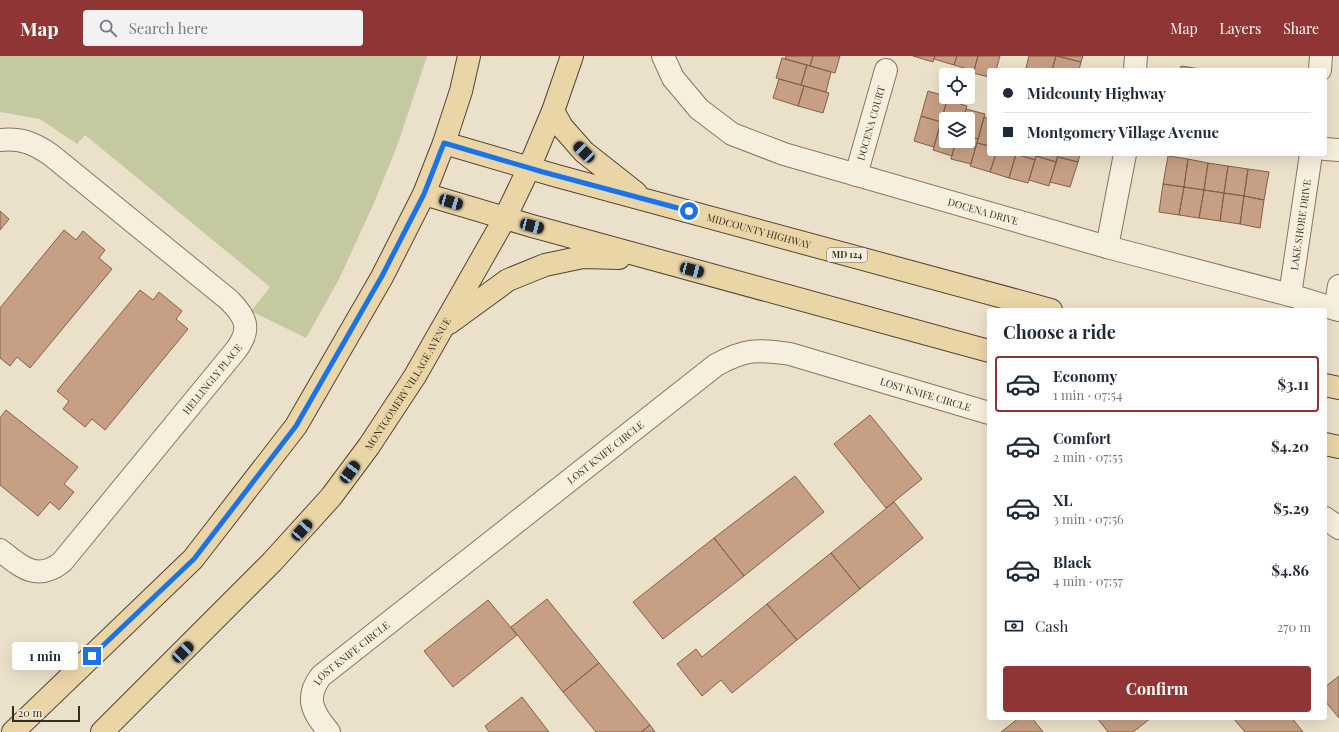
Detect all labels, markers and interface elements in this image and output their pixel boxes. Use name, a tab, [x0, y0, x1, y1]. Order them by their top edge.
search box	[83, 10, 363, 46]
text: Map	[20, 15, 59, 41]
icon: search	[97, 17, 119, 39]
text: Search here	[129, 18, 208, 38]
text: Map	[1170, 19, 1198, 38]
text: Layers	[1220, 19, 1261, 38]
text: Share	[1283, 19, 1319, 38]
map controls	[939, 68, 975, 148]
button: locate	[939, 68, 975, 104]
text: Midcounty Highway	[1027, 83, 1166, 103]
street label: DOCENA COURT	[854, 84, 888, 162]
button: layers	[939, 112, 975, 148]
text: Montgomery Village Avenue	[1027, 122, 1219, 142]
car	[571, 139, 597, 165]
street label: LAKE SHORE DRIVE	[1287, 178, 1314, 271]
car	[438, 193, 464, 211]
street label: DOCENA DRIVE	[946, 195, 1020, 228]
route start	[680, 202, 698, 220]
street label: MIDCOUNTY HIGHWAY	[705, 210, 813, 252]
car	[519, 217, 545, 235]
road number: MD 124	[827, 248, 867, 262]
car	[679, 261, 705, 279]
street label: MONTGOMERY VILLAGE AVENUE	[361, 315, 454, 453]
text: Choose a ride	[1003, 320, 1116, 344]
street label: HELLINGLY PLACE	[179, 341, 245, 417]
icon: car	[1005, 366, 1041, 402]
text: Economy	[1053, 366, 1117, 386]
street label: LOST KNIFE CIRCLE	[878, 374, 973, 414]
text: $3.11	[1278, 374, 1309, 394]
text: 1 min · 07:54	[1053, 386, 1122, 403]
street label: LOST KNIFE CIRCLE	[564, 417, 647, 487]
icon: car	[1005, 428, 1041, 464]
text: Comfort	[1053, 428, 1111, 448]
text: $4.20	[1271, 436, 1309, 456]
text: 2 min · 07:55	[1053, 448, 1123, 465]
car	[338, 459, 362, 485]
icon: car	[1005, 490, 1041, 526]
text: XL	[1053, 490, 1073, 510]
text: $5.29	[1273, 498, 1309, 518]
text: 3 min · 07:56	[1053, 510, 1124, 527]
car	[290, 517, 314, 543]
icon: car	[1005, 552, 1041, 588]
text: Black	[1053, 552, 1092, 572]
text: $4.86	[1272, 560, 1309, 580]
text: 4 min · 07:57	[1053, 572, 1123, 589]
icon: cash	[1003, 615, 1025, 637]
text: Cash	[1035, 616, 1068, 636]
street label: LOST KNIFE CIRCLE	[310, 618, 392, 687]
text: 270 m	[1277, 618, 1311, 635]
car	[170, 639, 196, 665]
callout: 1 min	[12, 642, 78, 670]
text: 1 min	[29, 647, 61, 664]
route end	[83, 647, 101, 665]
button: Confirm	[1003, 666, 1311, 712]
scale bar	[12, 704, 80, 723]
text: 20 m	[18, 705, 42, 720]

